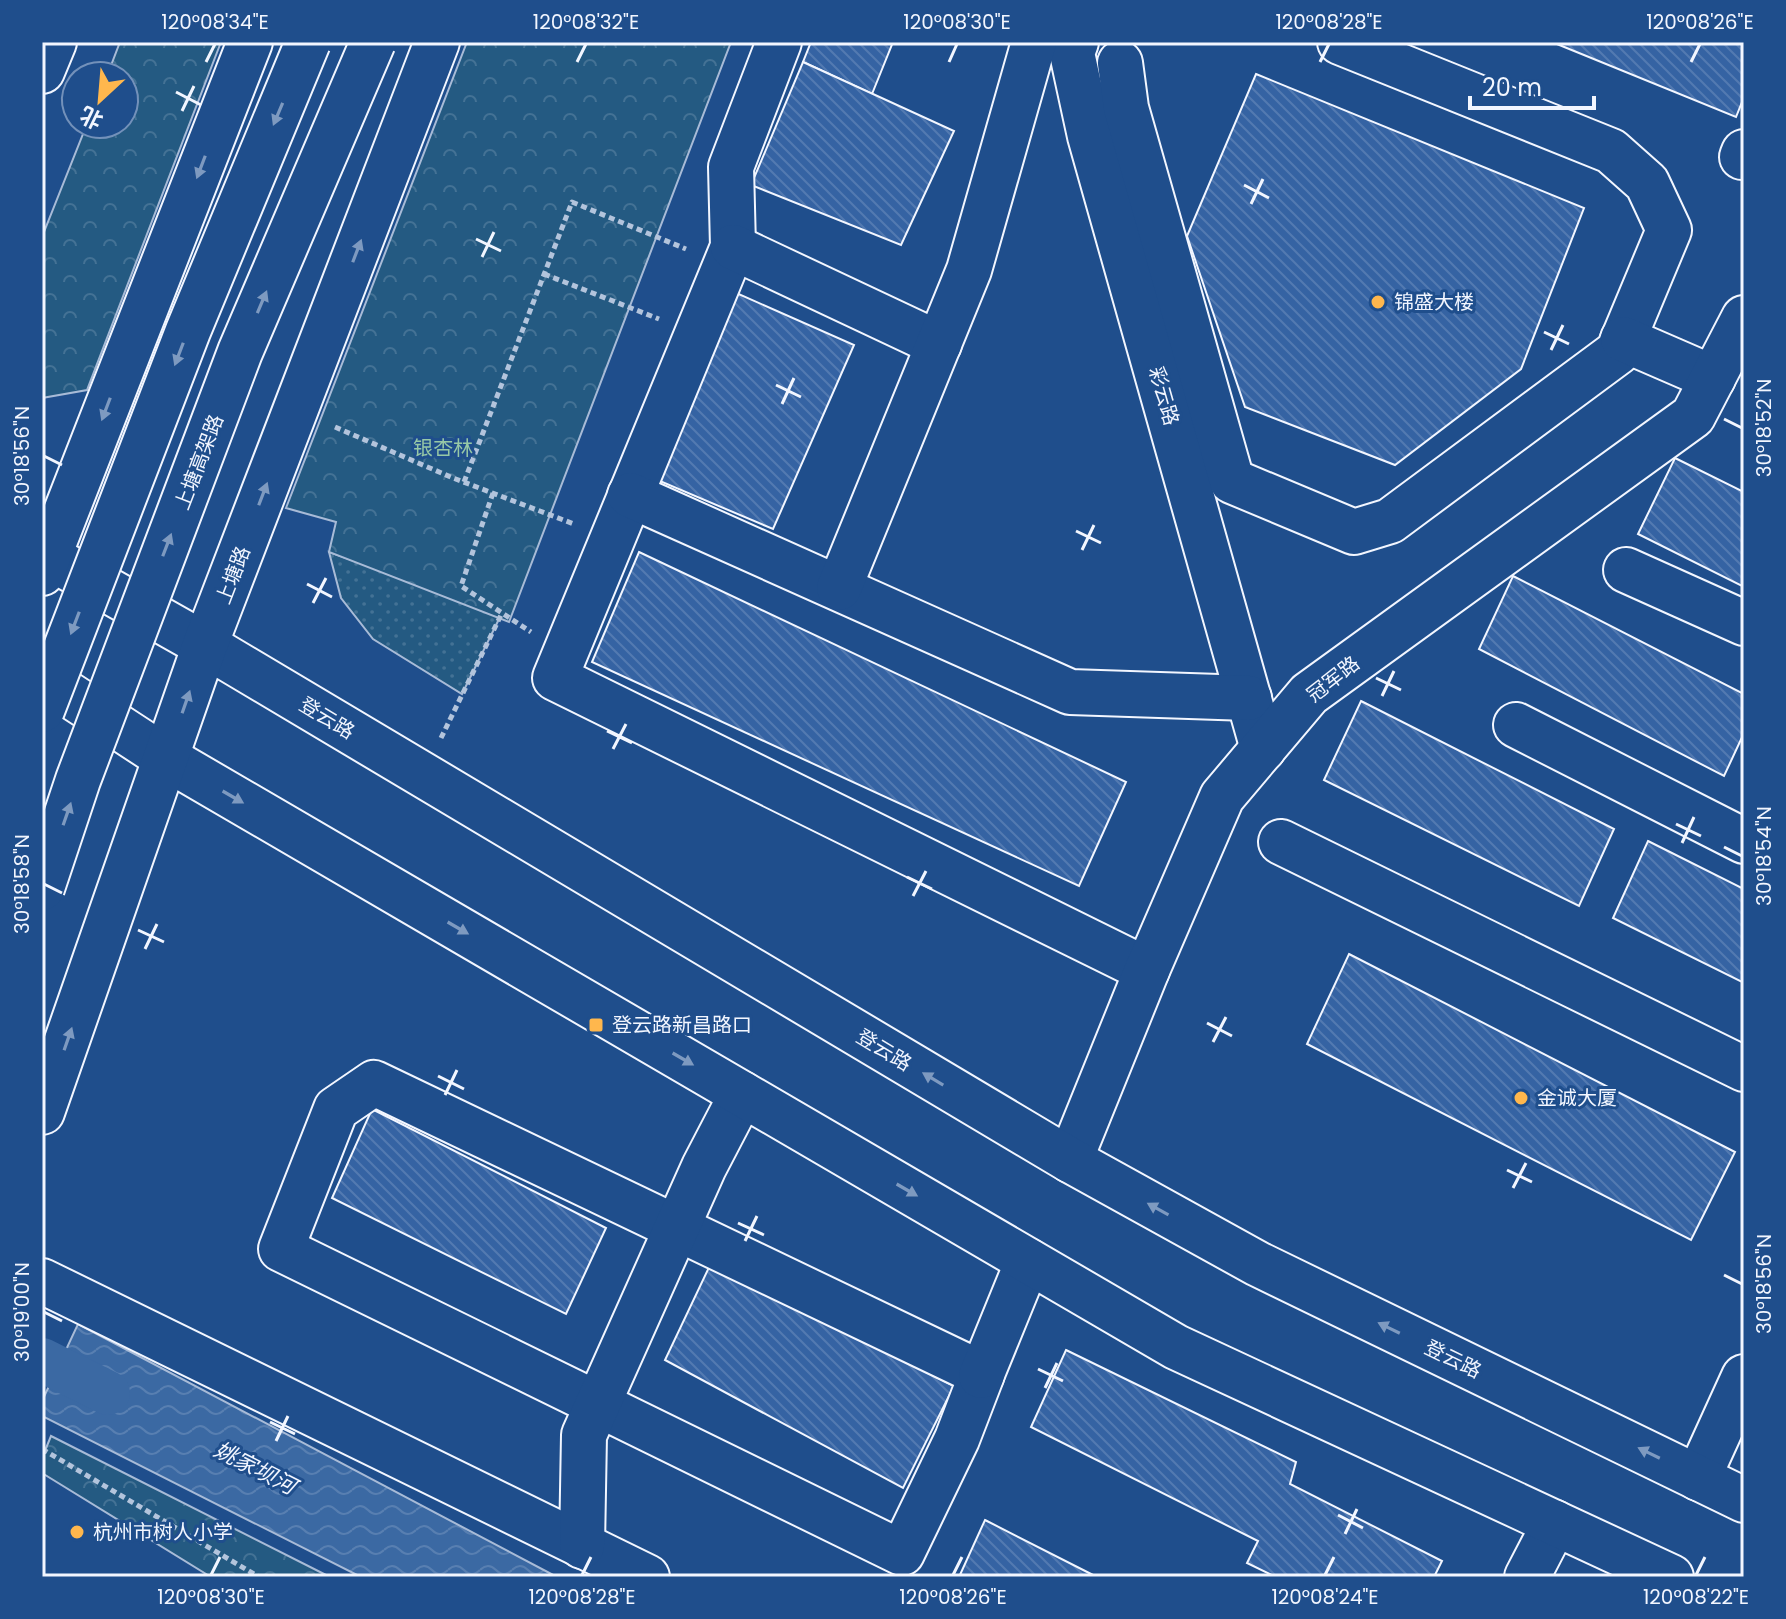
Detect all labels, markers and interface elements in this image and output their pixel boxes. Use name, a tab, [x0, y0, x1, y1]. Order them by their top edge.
text: 120°08'34"E	[161, 8, 269, 36]
text: 120°08'32"E	[533, 8, 639, 36]
text: 120°08'30"E	[903, 8, 1011, 36]
text: 120°08'28"E	[1275, 8, 1383, 36]
text: 120°08'26"E	[1646, 8, 1754, 36]
north arrow	[60, 60, 140, 140]
scale bar	[1470, 60, 1594, 110]
text: 20 m	[1482, 71, 1542, 104]
text: 北	[75, 99, 108, 136]
one-way arrow	[272, 102, 285, 126]
one-way arrow	[194, 155, 207, 179]
one-way arrow	[351, 239, 364, 263]
place label: 锦盛大楼	[1394, 288, 1474, 316]
one-way arrow	[255, 290, 268, 314]
marker: 锦盛大楼	[1369, 293, 1387, 311]
one-way arrow	[172, 342, 185, 366]
street label: 彩云路	[1142, 363, 1186, 429]
text: 30°18'52"N	[1750, 379, 1778, 477]
one-way arrow	[99, 397, 112, 421]
text: 30°18'56"N	[8, 406, 36, 506]
street label: 上塘高架路	[168, 410, 230, 514]
park label: 银杏林	[413, 434, 473, 462]
one-way arrow	[257, 482, 270, 506]
one-way arrow	[161, 532, 174, 556]
street label: 上塘路	[209, 542, 257, 608]
one-way arrow	[69, 611, 82, 635]
street label: 冠军路	[1301, 649, 1365, 709]
one-way arrow	[180, 689, 192, 713]
street label: 登云路	[294, 691, 360, 745]
one-way arrow	[222, 790, 244, 804]
one-way arrow	[61, 802, 73, 826]
text: 30°18'54"N	[1750, 806, 1778, 906]
text: 30°18'58"N	[8, 834, 36, 934]
one-way arrow	[447, 921, 469, 935]
place label: 登云路新昌路口	[612, 1011, 752, 1039]
marker: 登云路新昌路口	[587, 1016, 605, 1034]
street label: 登云路	[851, 1023, 917, 1077]
one-way arrow	[62, 1027, 74, 1051]
one-way arrow	[671, 1052, 694, 1066]
one-way arrow	[922, 1072, 944, 1086]
place label: 金诚大厦	[1537, 1084, 1617, 1112]
marker: 金诚大厦	[1512, 1089, 1530, 1107]
one-way arrow	[896, 1183, 918, 1197]
one-way arrow	[1147, 1202, 1169, 1216]
text: 30°18'56"N	[1750, 1234, 1778, 1334]
text: 30°19'00"N	[8, 1262, 36, 1362]
one-way arrow	[1378, 1321, 1401, 1335]
street label: 登云路	[1420, 1333, 1486, 1385]
water label: 姚家坝河	[209, 1434, 305, 1504]
one-way arrow	[1637, 1446, 1660, 1460]
place label: 杭州市树人小学	[93, 1518, 233, 1546]
marker: 杭州市树人小学	[68, 1523, 86, 1541]
text: 120°08'30"E	[157, 1583, 265, 1611]
text: 120°08'28"E	[528, 1583, 636, 1611]
text: 120°08'26"E	[899, 1583, 1007, 1611]
text: 120°08'24"E	[1271, 1583, 1379, 1611]
text: 120°08'22"E	[1643, 1583, 1749, 1611]

